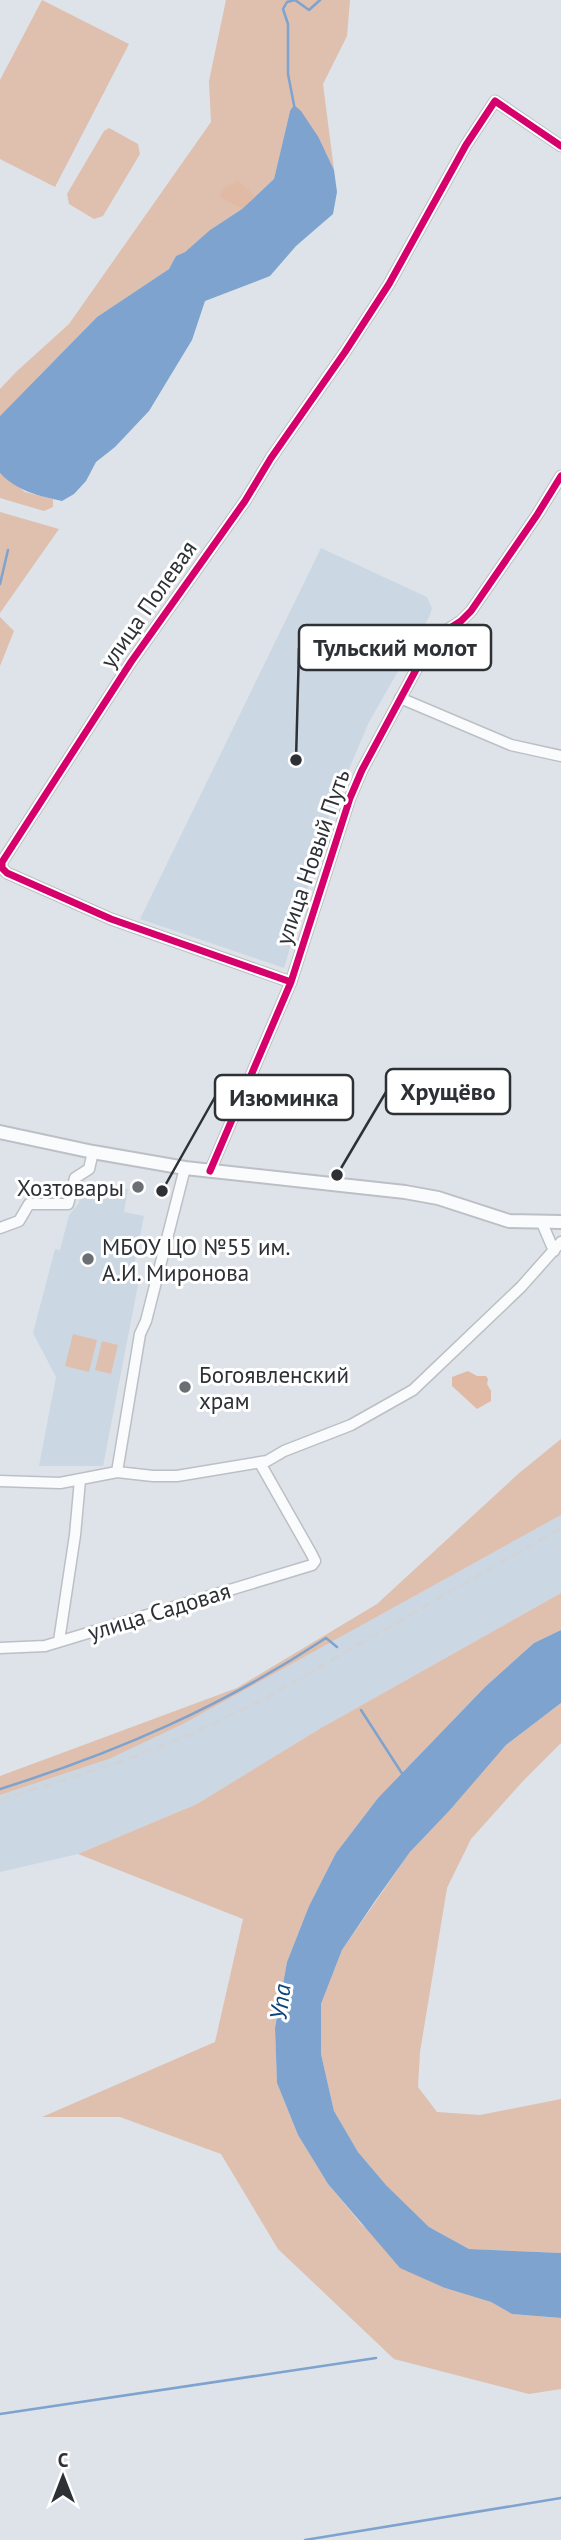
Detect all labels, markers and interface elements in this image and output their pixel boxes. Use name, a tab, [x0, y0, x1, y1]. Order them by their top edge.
street label: улица Полевая	[93, 535, 203, 673]
callout: Тульский молот	[299, 625, 491, 670]
text: Тульский молот	[313, 632, 478, 663]
street label: улица Новый Путь	[268, 766, 356, 948]
callout: Хрущёво	[386, 1069, 510, 1114]
callout: Изюминка	[215, 1075, 353, 1120]
text: Хрущёво	[400, 1076, 496, 1107]
text: Изюминка	[229, 1082, 339, 1113]
place label: Хозтовары	[17, 1173, 124, 1202]
marker: Хозтовары	[130, 1179, 146, 1195]
place label: МБОУ ЦО №55 им. А.И. Миронова	[102, 1232, 290, 1287]
marker: МБОУ ЦО №55 им. А.И. Миронова	[80, 1251, 96, 1267]
place label: Богоявленский храм	[199, 1360, 349, 1415]
marker: Богоявленский храм	[177, 1379, 193, 1395]
street label: улица Садовая	[84, 1576, 234, 1646]
water label: Упа	[262, 1982, 298, 2022]
north arrow	[28, 2442, 98, 2512]
text: С	[58, 2448, 69, 2472]

